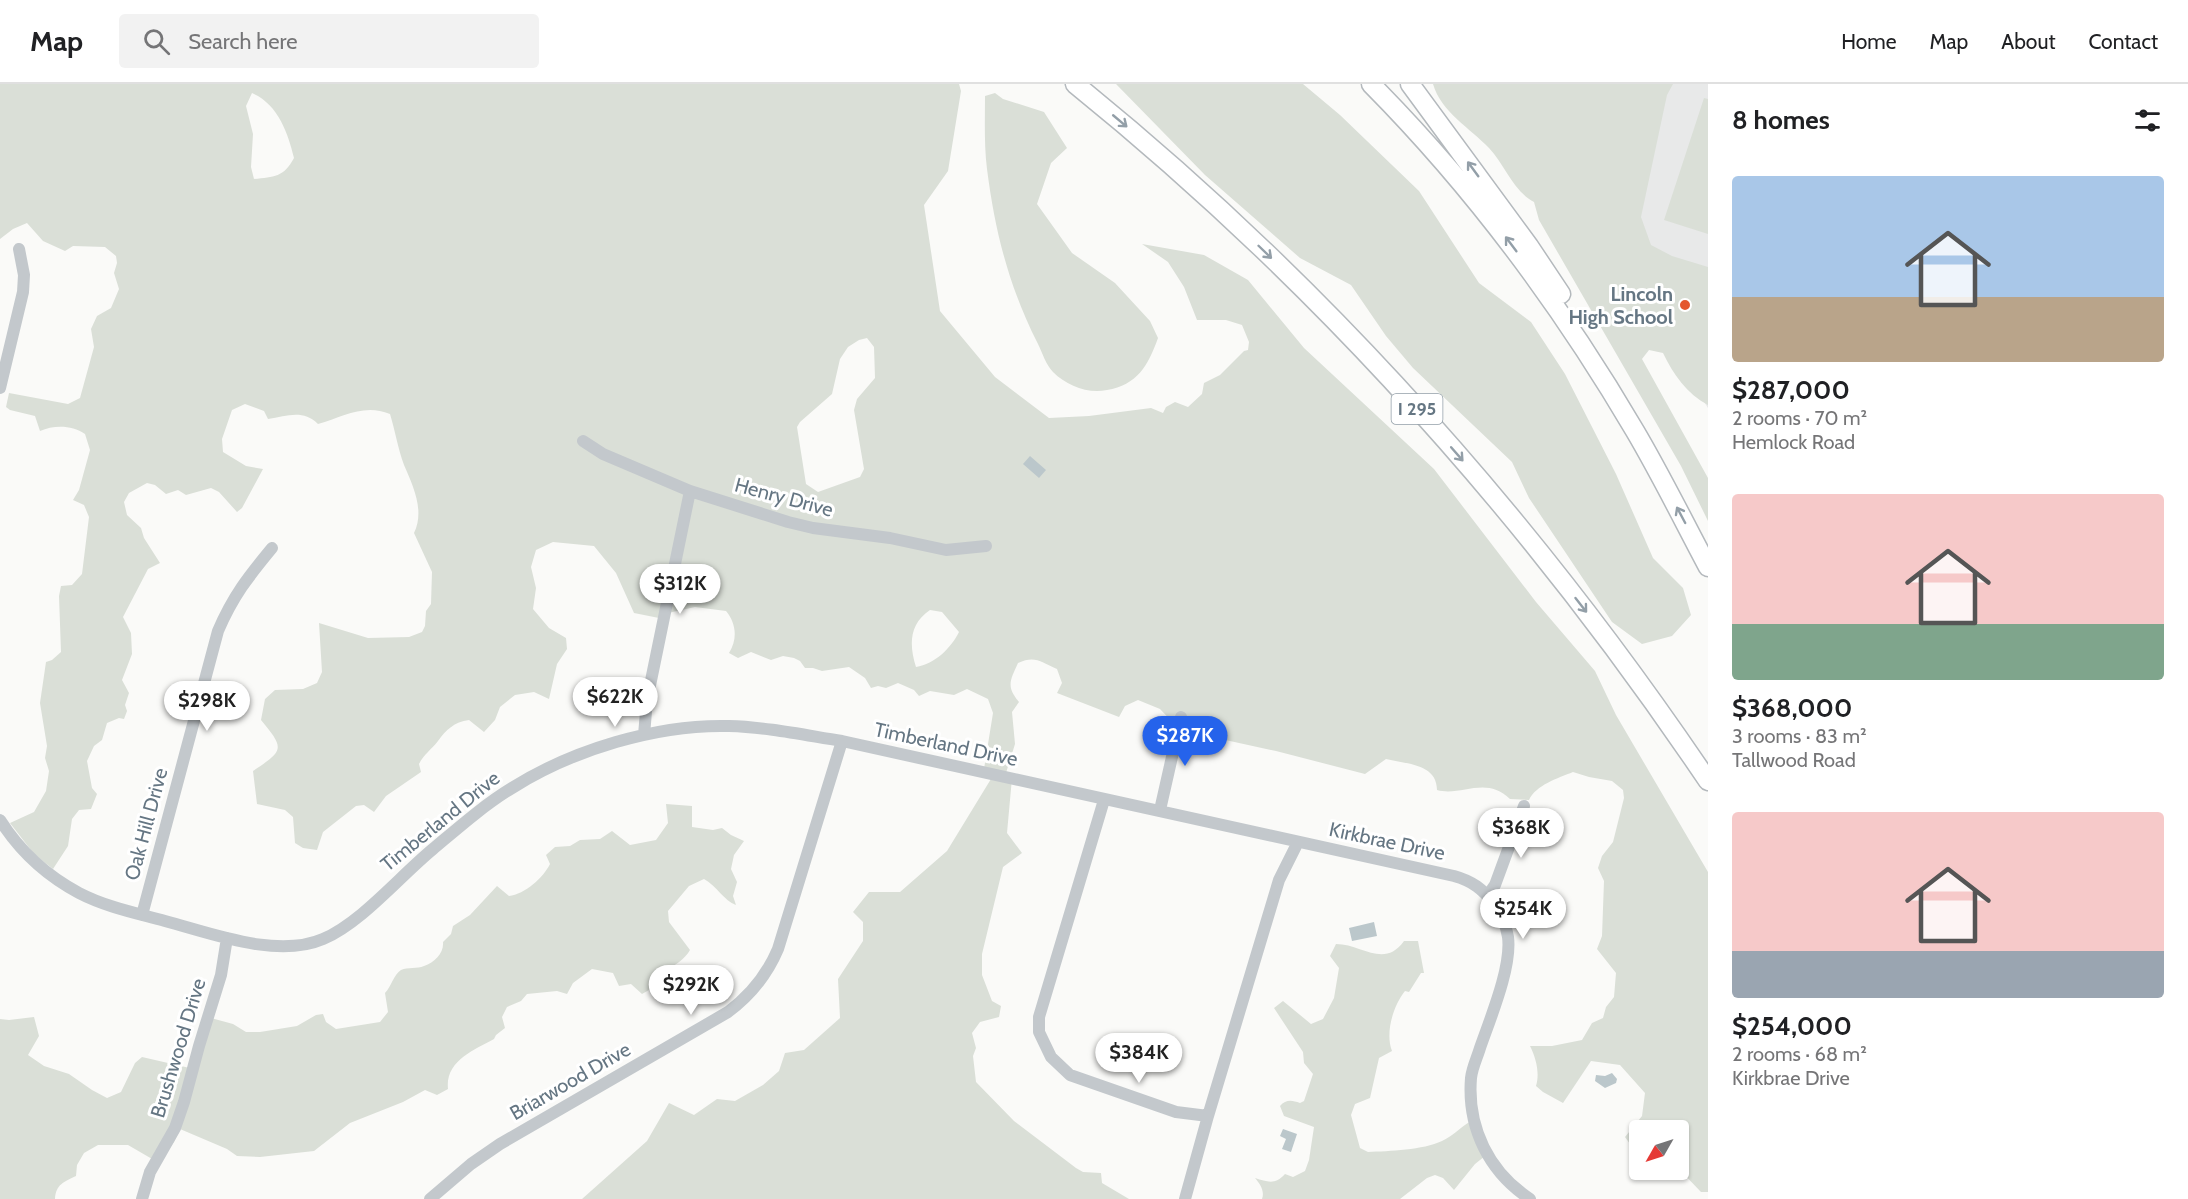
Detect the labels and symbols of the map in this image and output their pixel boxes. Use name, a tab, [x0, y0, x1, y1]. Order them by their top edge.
one-way arrow	[1112, 115, 1128, 128]
one-way arrow	[1467, 161, 1480, 177]
one-way arrow	[1504, 236, 1517, 252]
one-way arrow	[1257, 245, 1272, 259]
place label: Lincoln High School	[1568, 282, 1673, 329]
marker: Lincoln High School	[1678, 298, 1692, 312]
road number: I 295	[1392, 394, 1442, 424]
one-way arrow	[1450, 446, 1464, 461]
street label: Henry Drive	[732, 472, 836, 522]
one-way arrow	[1675, 507, 1686, 525]
pin: $312K	[638, 564, 722, 615]
one-way arrow	[1574, 596, 1587, 612]
pin: $622K	[573, 677, 657, 728]
pin: $298K	[165, 681, 249, 732]
pin: $287K	[1143, 716, 1227, 767]
street label: Timberland Drive	[872, 717, 1020, 771]
street label: Oak Hill Drive	[119, 765, 173, 883]
street label: Timberland Drive	[376, 766, 504, 876]
pin: $368K	[1479, 808, 1563, 859]
street label: Kirkbrae Drive	[1327, 817, 1447, 865]
pin: $254K	[1481, 889, 1565, 940]
pin: $292K	[649, 965, 733, 1016]
street label: Brushwood Drive	[145, 975, 211, 1121]
pin: $384K	[1097, 1033, 1181, 1084]
street label: Briarwood Drive	[505, 1037, 635, 1125]
north arrow	[1629, 1120, 1689, 1180]

